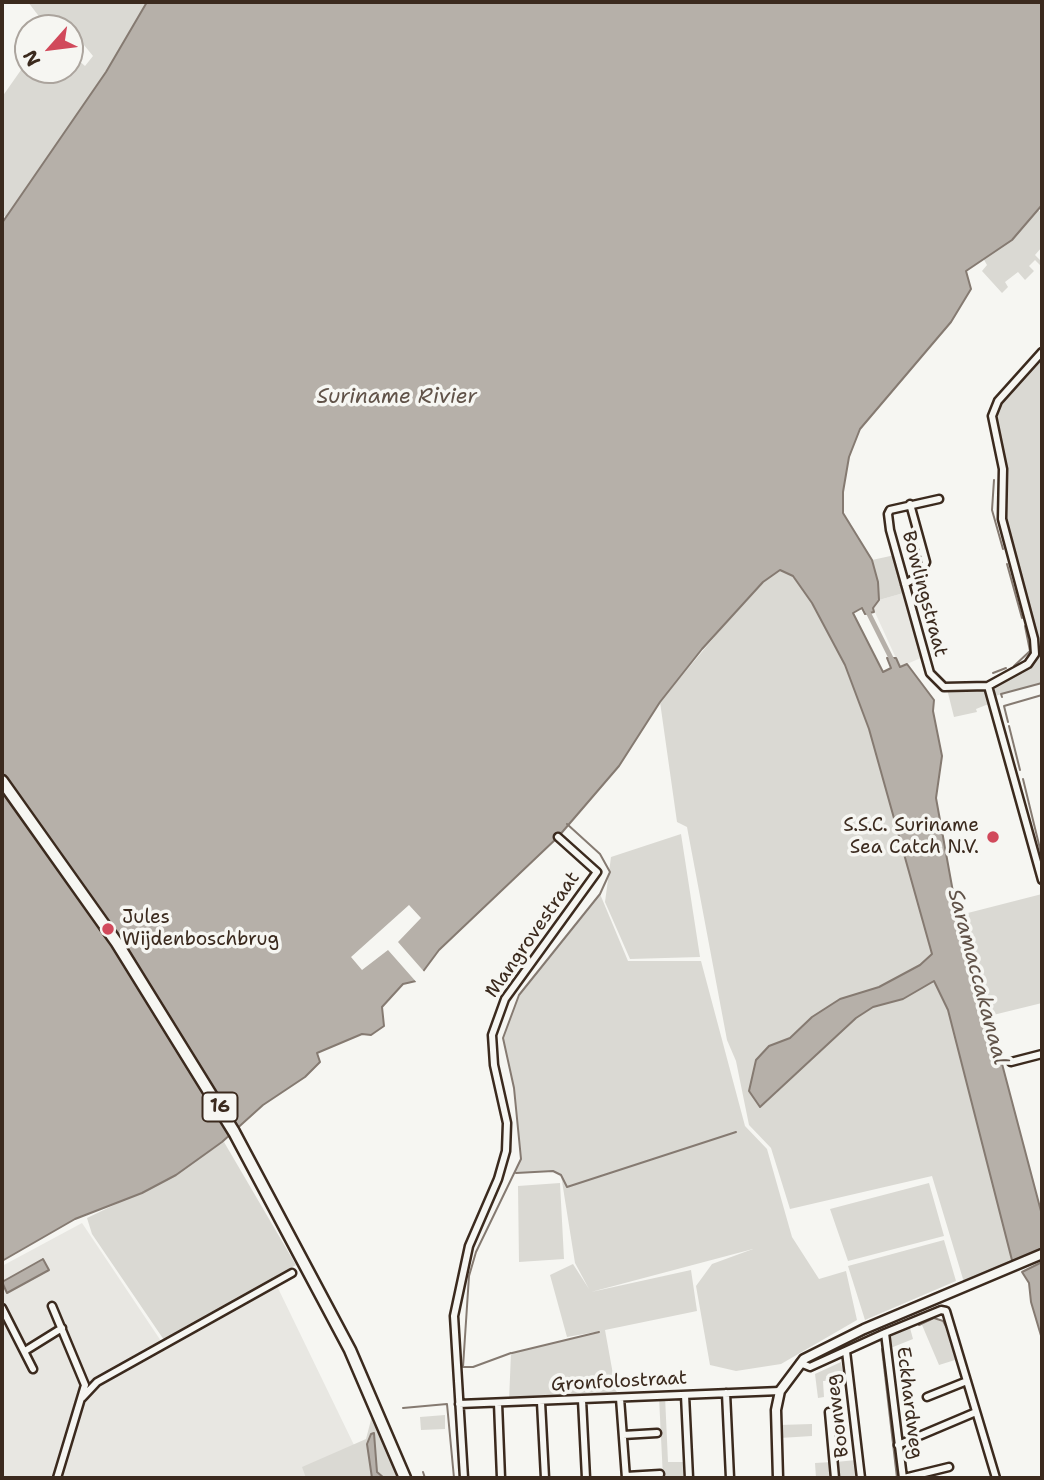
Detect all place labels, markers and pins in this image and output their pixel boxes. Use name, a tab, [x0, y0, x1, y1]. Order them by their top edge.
place label: S.S.C. Suriname Sea Catch N.V.	[843, 815, 979, 859]
marker: S.S.C. Suriname Sea Catch N.V.	[985, 829, 1001, 845]
place label: Jules Wijdenboschbrug	[122, 907, 279, 951]
marker: Jules Wijdenboschbrug	[100, 921, 116, 937]

